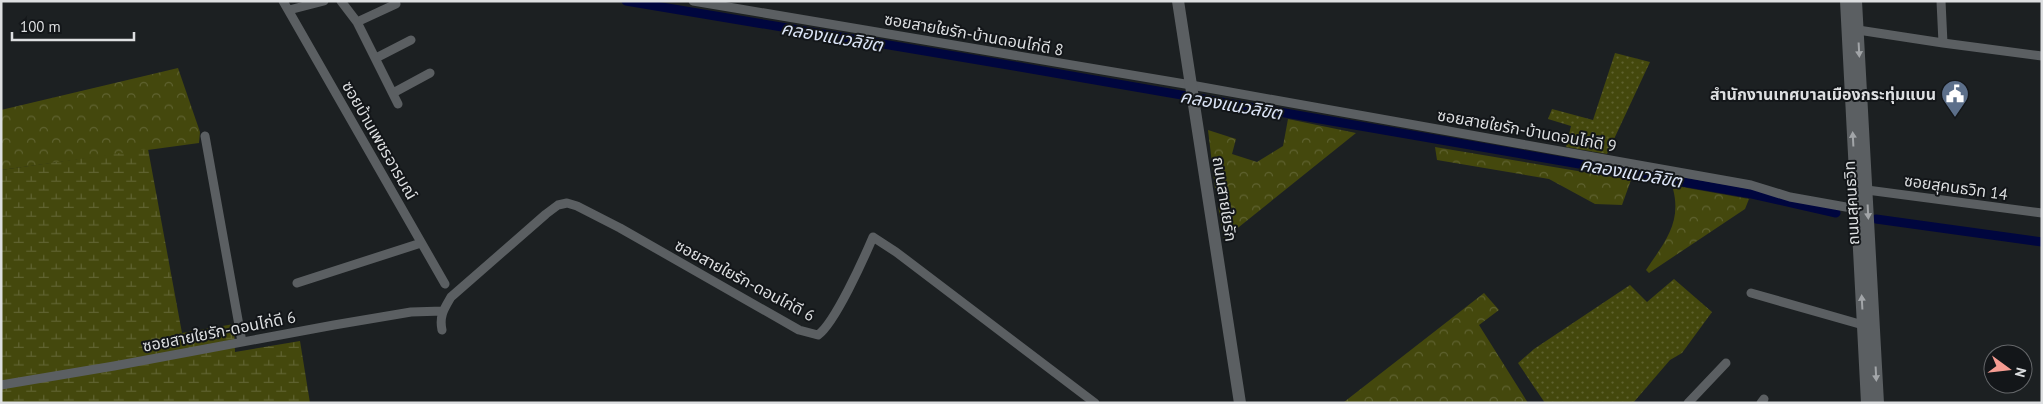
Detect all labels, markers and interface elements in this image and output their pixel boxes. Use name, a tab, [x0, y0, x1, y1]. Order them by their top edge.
street label: ซอยสายใยรัก-บ้านดอนไก่ดี 8	[883, 8, 1065, 60]
scale bar	[12, 10, 135, 42]
water label: คลองแนวลิขิต	[779, 16, 886, 57]
text: 100 m	[20, 17, 61, 36]
one-way arrow	[1855, 42, 1863, 58]
street label: ซอยบ้านเพชรอารมณ์	[338, 77, 422, 203]
public building icon: สำนักงานเทศบาลเมืองกระทุ่มแบน	[1940, 79, 1970, 118]
water label: คลองแนวลิขิต	[1178, 84, 1285, 125]
place label: สำนักงานเทศบาลเมืองกระทุ่มแบน	[1710, 84, 1936, 104]
street label: ซอยสายใยรัก-บ้านดอนไก่ดี 9	[1436, 104, 1618, 156]
one-way arrow	[1849, 131, 1857, 147]
water label: คลองแนวลิขิต	[1578, 152, 1685, 193]
street label: ถนนสายใยรัก	[1208, 155, 1242, 243]
street label: ถนนสุคนธวิท	[1839, 160, 1863, 246]
street label: ซอยสุคนธวิท 14	[1903, 170, 2009, 204]
one-way arrow	[1864, 204, 1872, 220]
street label: ซอยสายใยรัก-ดอนไก่ดี 6	[672, 235, 818, 325]
one-way arrow	[1858, 293, 1866, 309]
street label: ซอยสายใยรัก-ดอนไก่ดี 6	[141, 306, 297, 356]
north arrow	[1983, 344, 2033, 394]
text: N	[2011, 366, 2030, 379]
one-way arrow	[1873, 367, 1881, 383]

